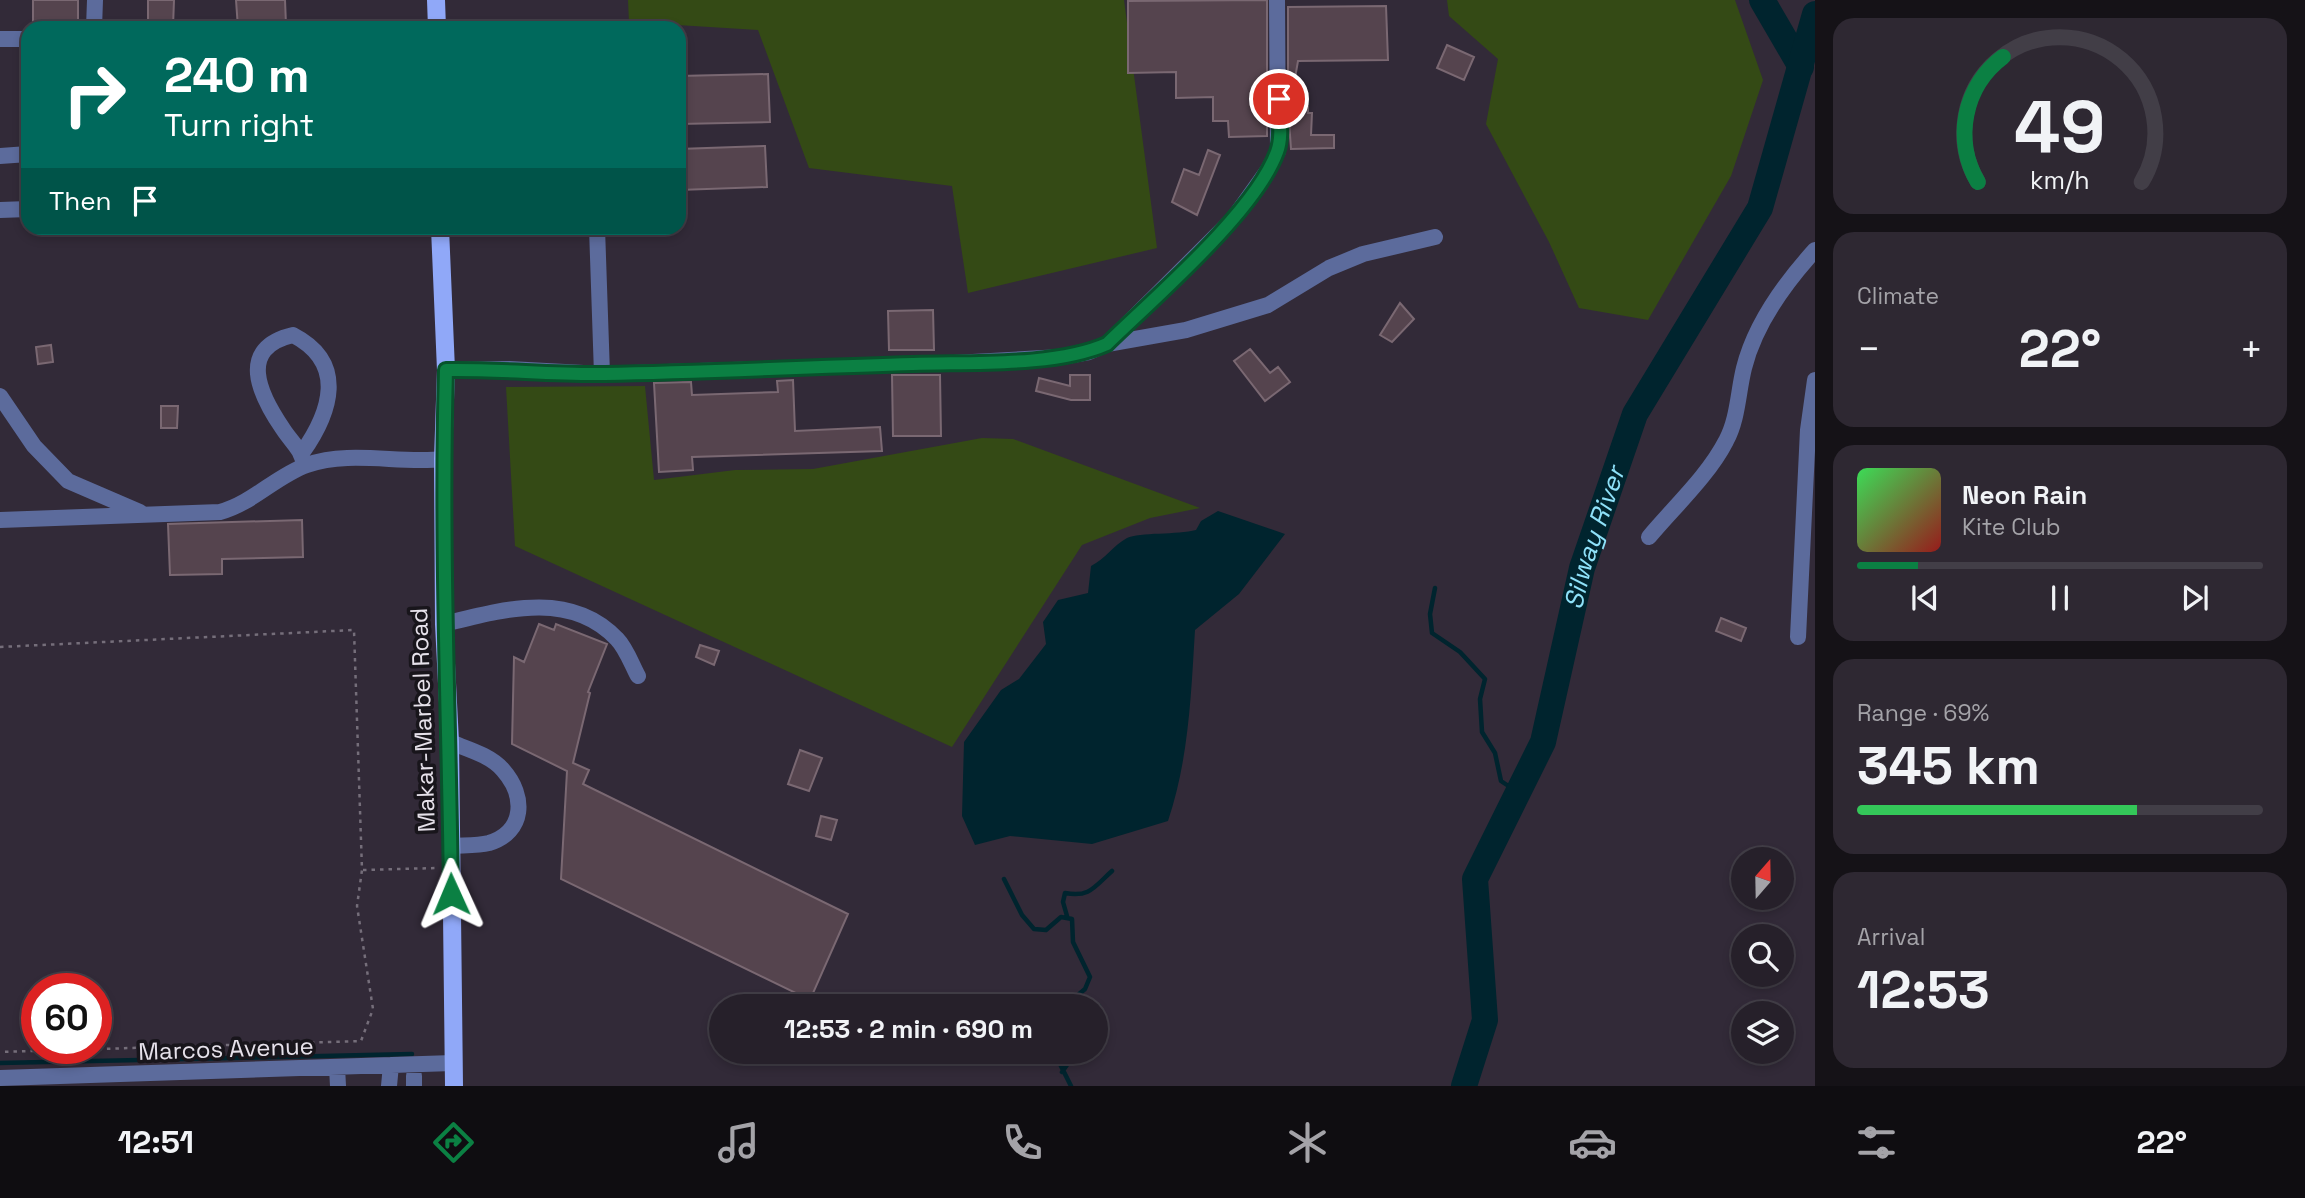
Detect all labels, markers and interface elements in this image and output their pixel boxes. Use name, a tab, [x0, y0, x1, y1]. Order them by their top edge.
text: 240 m	[164, 44, 310, 106]
icon: right	[49, 49, 140, 140]
pin	[1249, 69, 1309, 129]
icon: arrive	[1260, 80, 1298, 118]
text: 49	[2014, 80, 2106, 173]
text: Turn right	[164, 105, 314, 145]
text: km/h	[2030, 164, 2090, 196]
icon: arrive	[126, 182, 164, 220]
text: Then	[49, 184, 112, 218]
text: Climate	[1857, 281, 1939, 311]
text: 22°	[2019, 316, 2101, 382]
text: −	[1857, 325, 1881, 373]
text: +	[2239, 325, 2263, 373]
water label: Silway River	[1556, 459, 1634, 613]
text: Neon Rain	[1962, 478, 2087, 512]
text: Kite Club	[1962, 512, 2061, 542]
icon: previous	[1906, 579, 1944, 617]
icon: pause	[2041, 579, 2079, 617]
icon: next	[2176, 579, 2214, 617]
street label: Makar-Marbel Road	[403, 607, 442, 833]
text: Range · 69%	[1857, 698, 1989, 728]
text: 345 km	[1857, 733, 2040, 799]
north arrow	[1731, 847, 1794, 910]
map controls	[1731, 847, 1794, 1064]
position arrow	[414, 857, 488, 931]
text: Arrival	[1857, 922, 1925, 952]
button: search	[1731, 924, 1794, 987]
text: 12:53	[1857, 957, 1990, 1023]
speed limit sign: 60	[21, 973, 112, 1064]
button: layers	[1731, 1001, 1794, 1064]
text: 12:53 · 2 min · 690 m	[784, 1012, 1033, 1046]
street label: Marcos Avenue	[138, 1030, 314, 1067]
icon: directions	[429, 1118, 478, 1167]
icon: music	[714, 1118, 763, 1167]
icon: phone	[998, 1118, 1047, 1167]
icon: climate	[1283, 1118, 1332, 1167]
icon: car	[1568, 1118, 1617, 1167]
icon: filters	[1852, 1118, 1901, 1167]
text: 12:51	[118, 1122, 194, 1162]
text: 22°	[2137, 1122, 2187, 1162]

